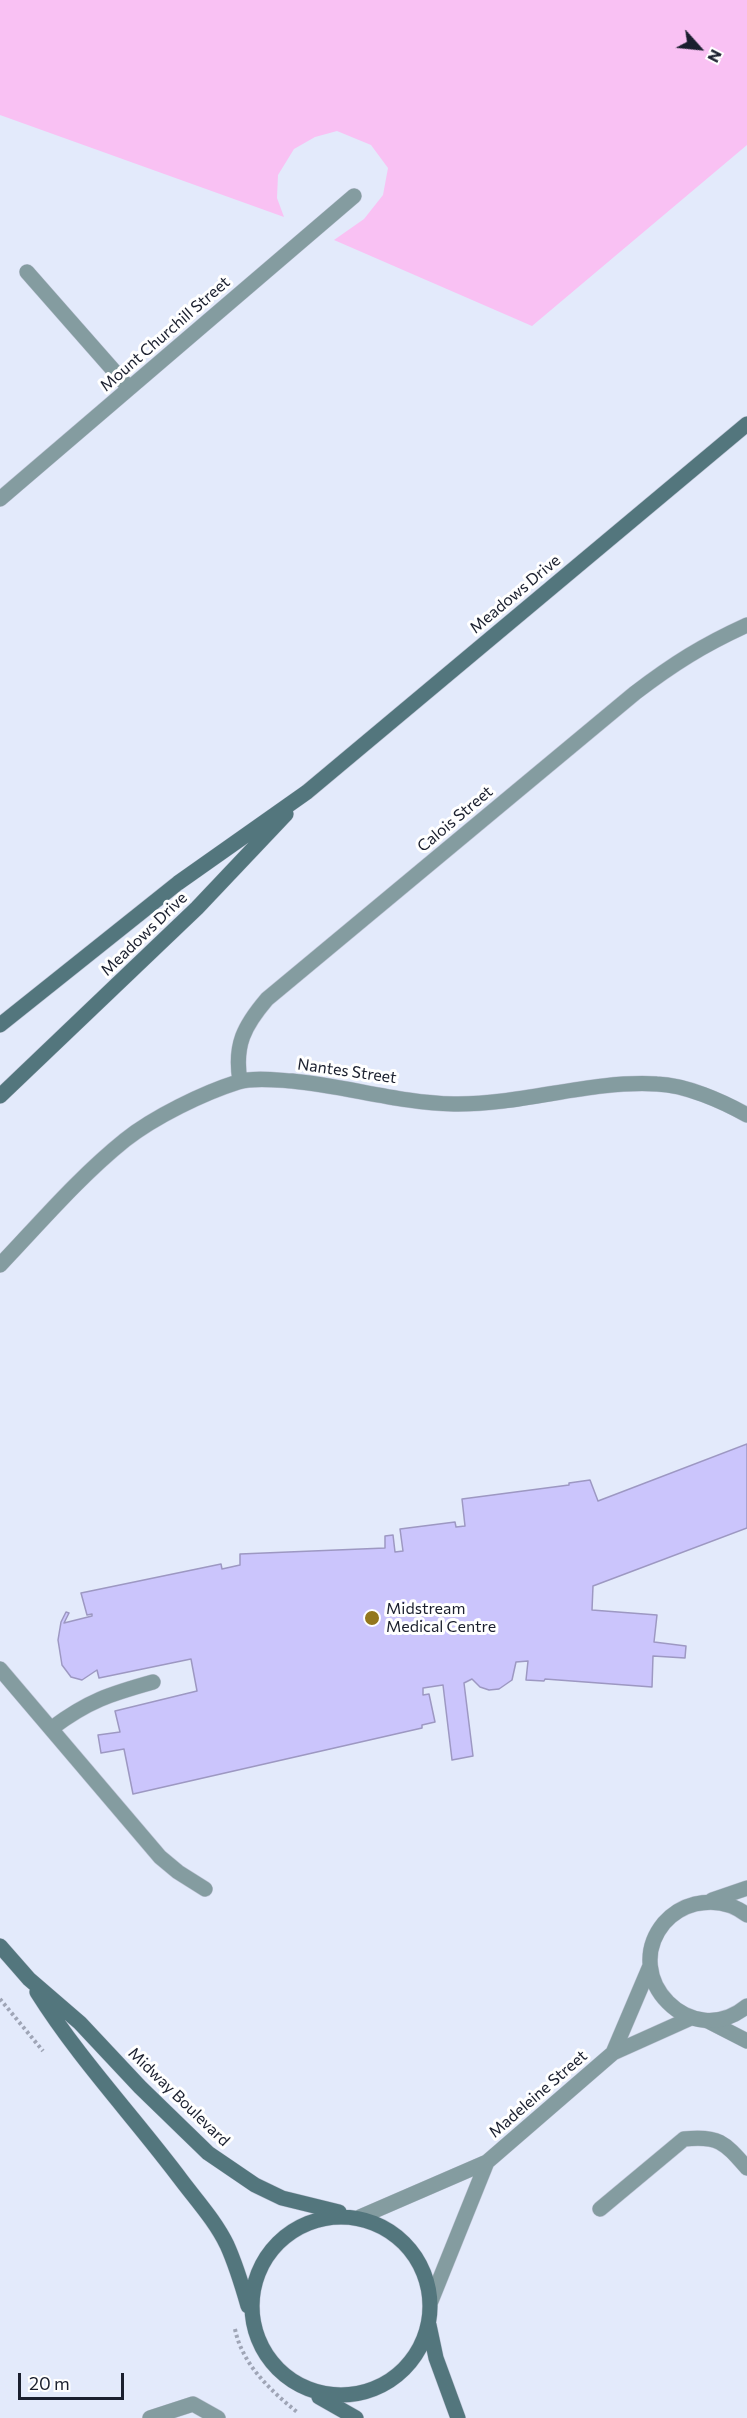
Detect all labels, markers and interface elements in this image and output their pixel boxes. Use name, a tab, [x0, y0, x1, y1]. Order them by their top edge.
north arrow	[669, 18, 729, 78]
text: N	[704, 47, 727, 66]
street label: Mount Churchill Street	[96, 273, 234, 395]
street label: Meadows Drive	[466, 551, 564, 637]
street label: Calois Street	[413, 782, 497, 856]
street label: Meadows Drive	[97, 888, 191, 980]
street label: Nantes Street	[296, 1055, 398, 1087]
place label: Midstream Medical Centre	[386, 1599, 496, 1637]
marker: Midstream Medical Centre	[363, 1609, 381, 1627]
street label: Midway Boulevard	[124, 2044, 234, 2150]
street label: Madeleine Street	[485, 2046, 591, 2142]
scale bar	[21, 2361, 128, 2399]
text: 20 m	[29, 2372, 70, 2394]

